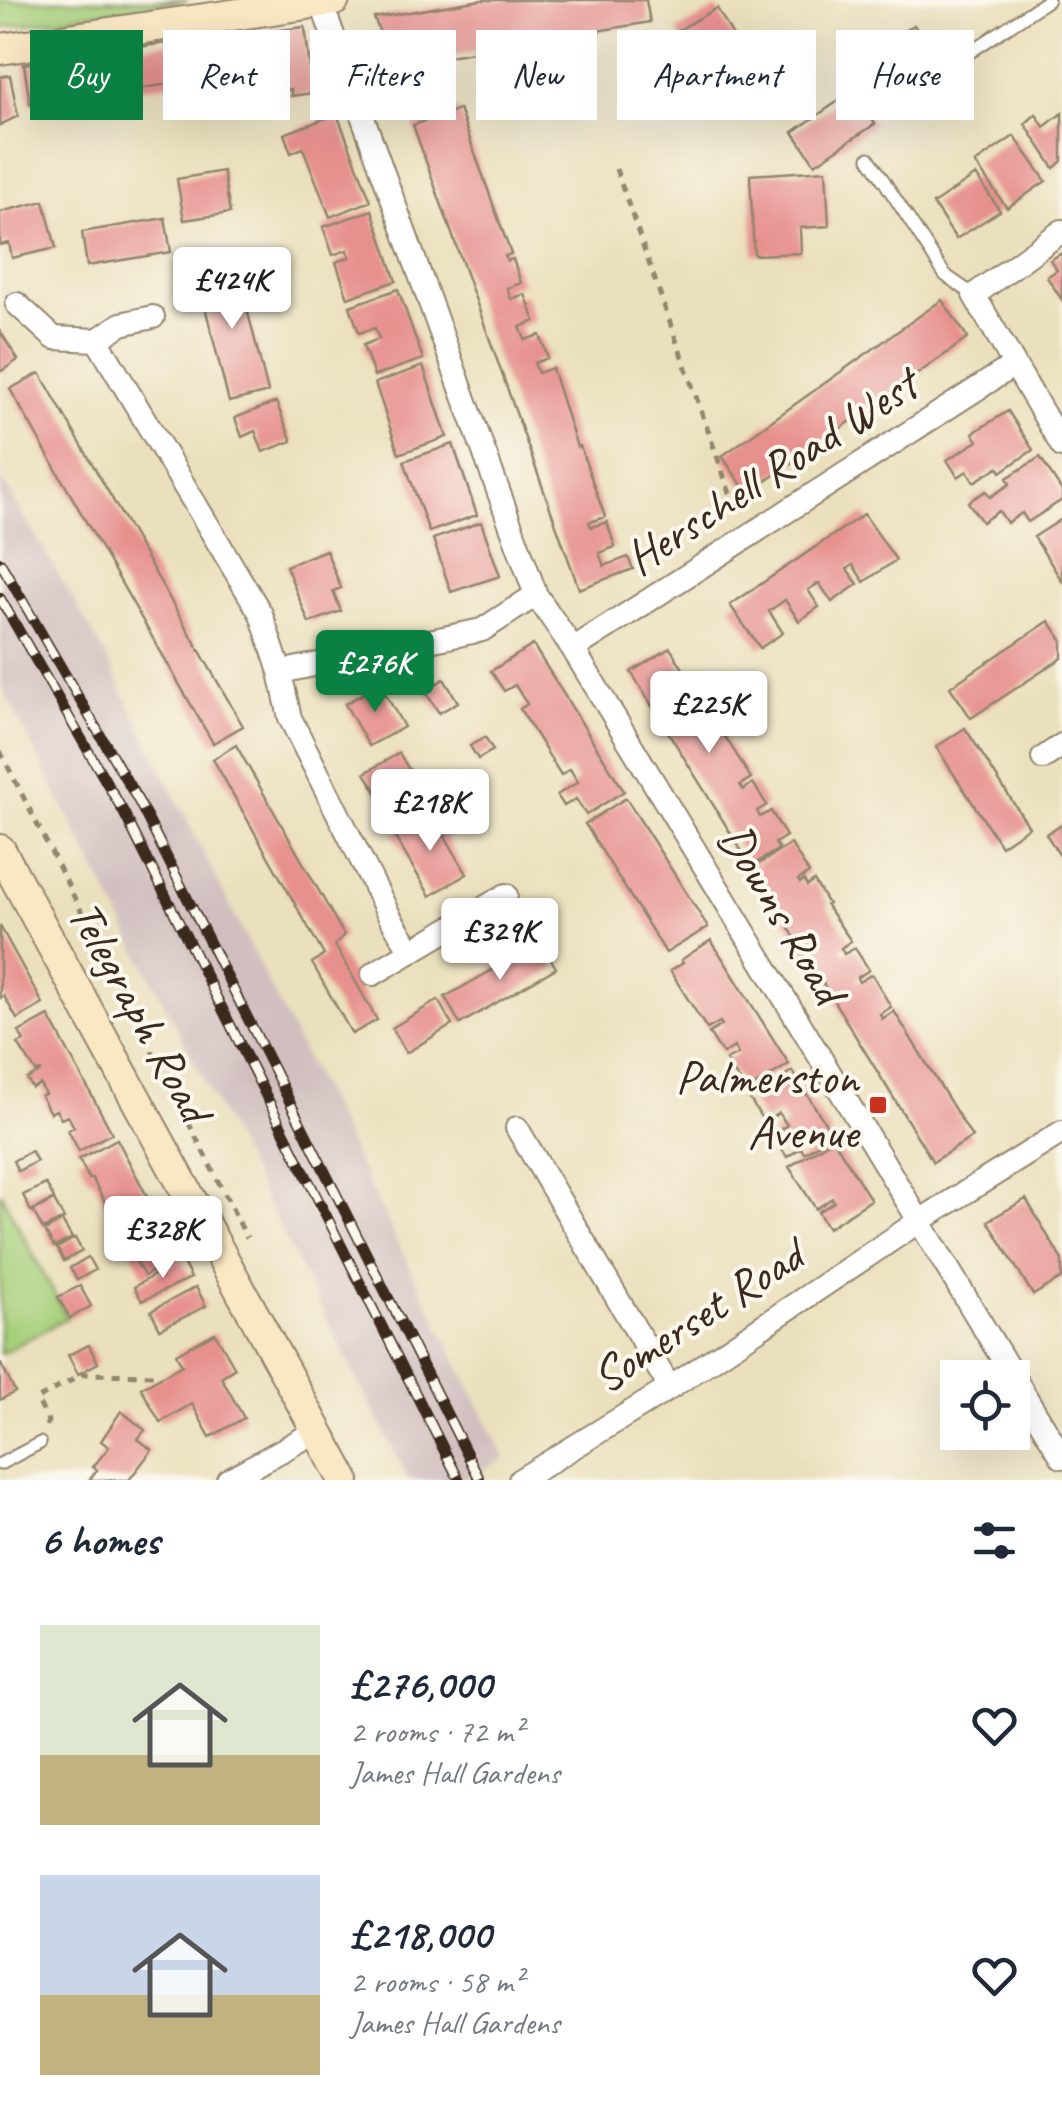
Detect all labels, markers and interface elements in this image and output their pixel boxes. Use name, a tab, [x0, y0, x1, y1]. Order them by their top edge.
chip: Buy	[30, 30, 143, 120]
chip: Rent	[163, 30, 290, 120]
chip: Filters	[310, 30, 456, 120]
chip: New	[476, 30, 597, 120]
chip: Apartment	[617, 30, 816, 120]
chip: House	[836, 30, 974, 120]
pin: £424K	[162, 247, 302, 332]
text: £424K	[195, 259, 269, 300]
street label: Herschell Road West	[614, 351, 933, 588]
pin: £276K	[305, 630, 445, 715]
text: £276K	[338, 642, 412, 683]
pin: £225K	[639, 671, 779, 756]
text: £225K	[672, 683, 746, 724]
pin: £218K	[360, 769, 500, 854]
text: £218K	[393, 781, 467, 822]
street label: Downs Road	[705, 812, 863, 1020]
street label: Telegraph Road	[55, 890, 228, 1137]
pin: £329K	[430, 898, 570, 983]
text: £329K	[463, 910, 537, 951]
place label: Palmerston Avenue	[676, 1047, 861, 1162]
marker: Palmerston Avenue	[867, 1094, 889, 1116]
pin: £328K	[93, 1196, 233, 1281]
text: £328K	[126, 1208, 200, 1249]
street label: Somerset Road	[580, 1222, 820, 1406]
map controls	[940, 1360, 1030, 1450]
button: locate	[940, 1360, 1030, 1450]
icon: filters	[967, 1513, 1022, 1568]
text: 6 homes	[40, 1514, 159, 1567]
text: £276,000	[350, 1658, 491, 1711]
icon: home	[120, 1665, 240, 1785]
icon: heart	[967, 1698, 1022, 1753]
text: 2 rooms · 72 m²	[350, 1711, 523, 1752]
text: James Hall Gardens	[350, 1752, 560, 1793]
text: £218,000	[350, 1908, 491, 1961]
icon: home	[120, 1915, 240, 2035]
icon: heart	[967, 1948, 1022, 2003]
text: 2 rooms · 58 m²	[350, 1961, 523, 2002]
text: James Hall Gardens	[350, 2002, 560, 2043]

